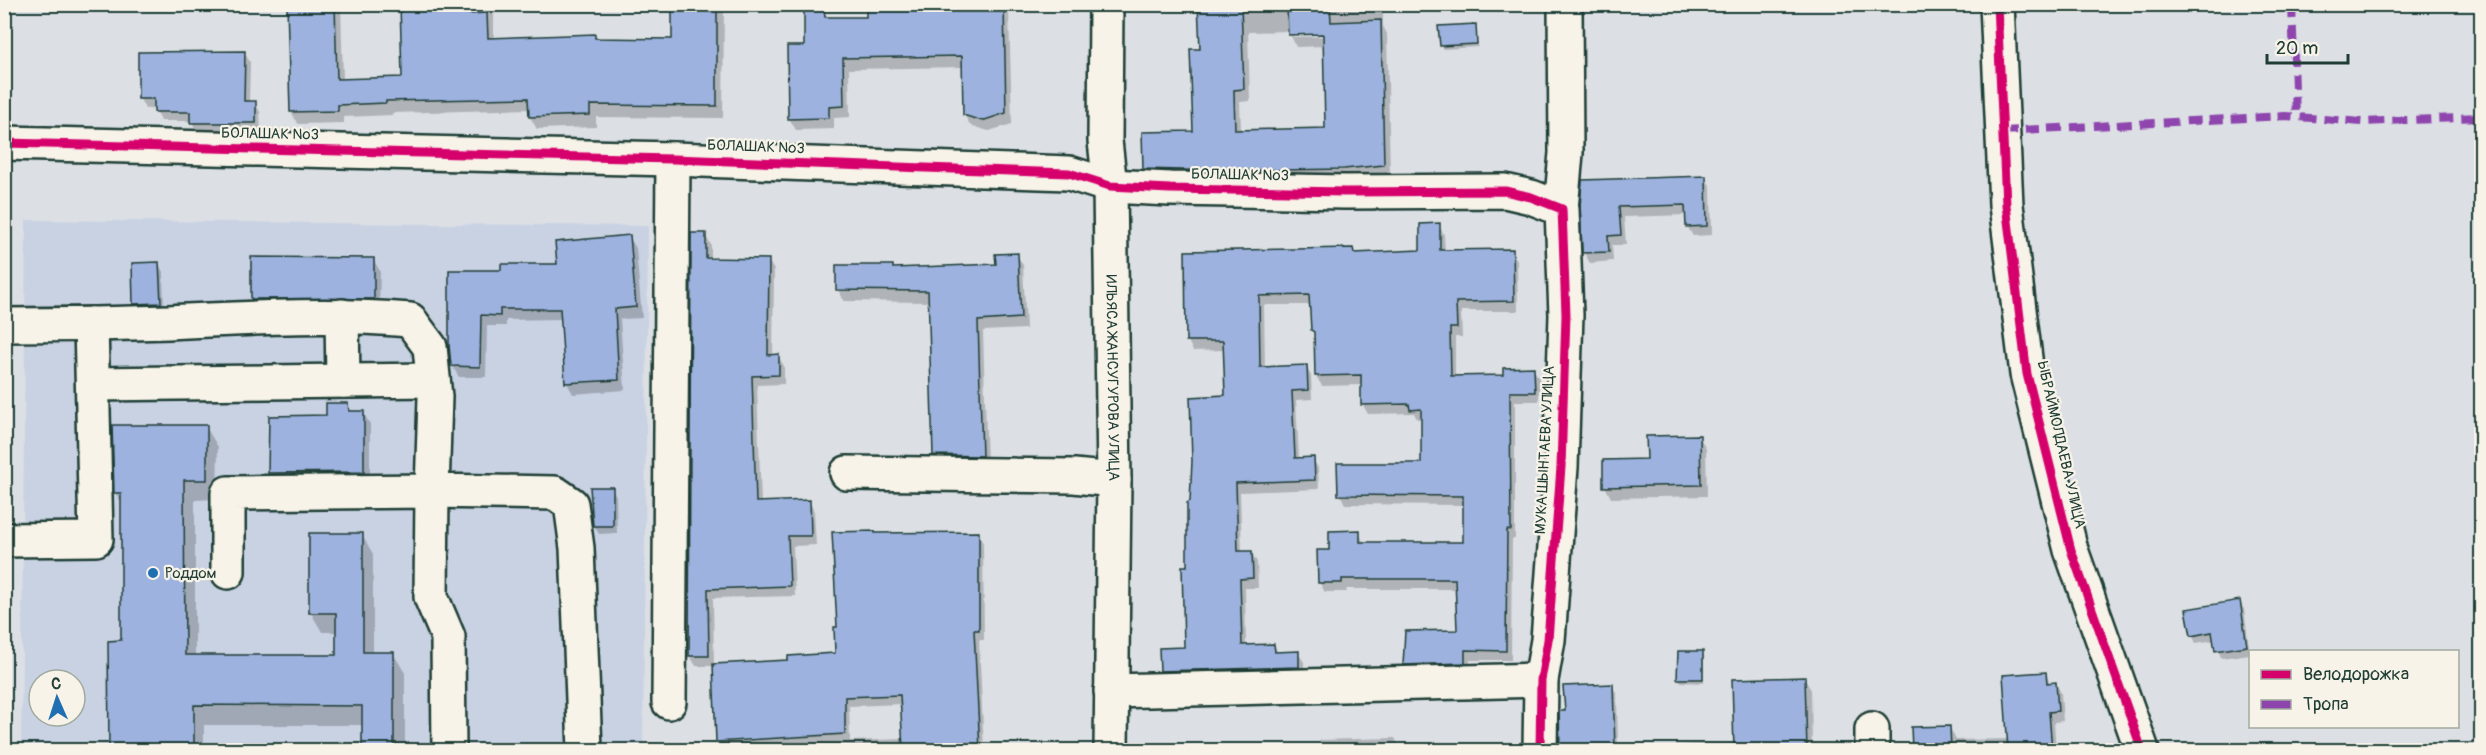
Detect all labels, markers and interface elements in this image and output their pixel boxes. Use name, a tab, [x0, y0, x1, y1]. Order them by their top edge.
scale bar	[2267, 27, 2348, 65]
text: 20 m	[2276, 37, 2318, 60]
street label: БОЛАШАК №3	[221, 124, 319, 144]
street label: БОЛАШАК №3	[707, 136, 805, 158]
street label: БОЛАШАК №3	[1191, 165, 1289, 185]
street label: ИЛЬЯСА ЖАНСУГУРОВА УЛИЦА	[1102, 274, 1124, 481]
street label: ЫБРАЙМОЛДАЕВА УЛИЦА	[2033, 360, 2090, 531]
street label: МУКА ШЫНТАЕВА УЛИЦА	[1531, 365, 1559, 535]
place label: Роддом	[165, 564, 217, 583]
marker: Роддом	[146, 566, 160, 580]
legend	[2249, 650, 2459, 728]
text: Велодорожка	[2303, 663, 2409, 686]
north arrow	[27, 668, 87, 728]
text: С	[51, 674, 62, 694]
text: Тропа	[2303, 693, 2349, 716]

